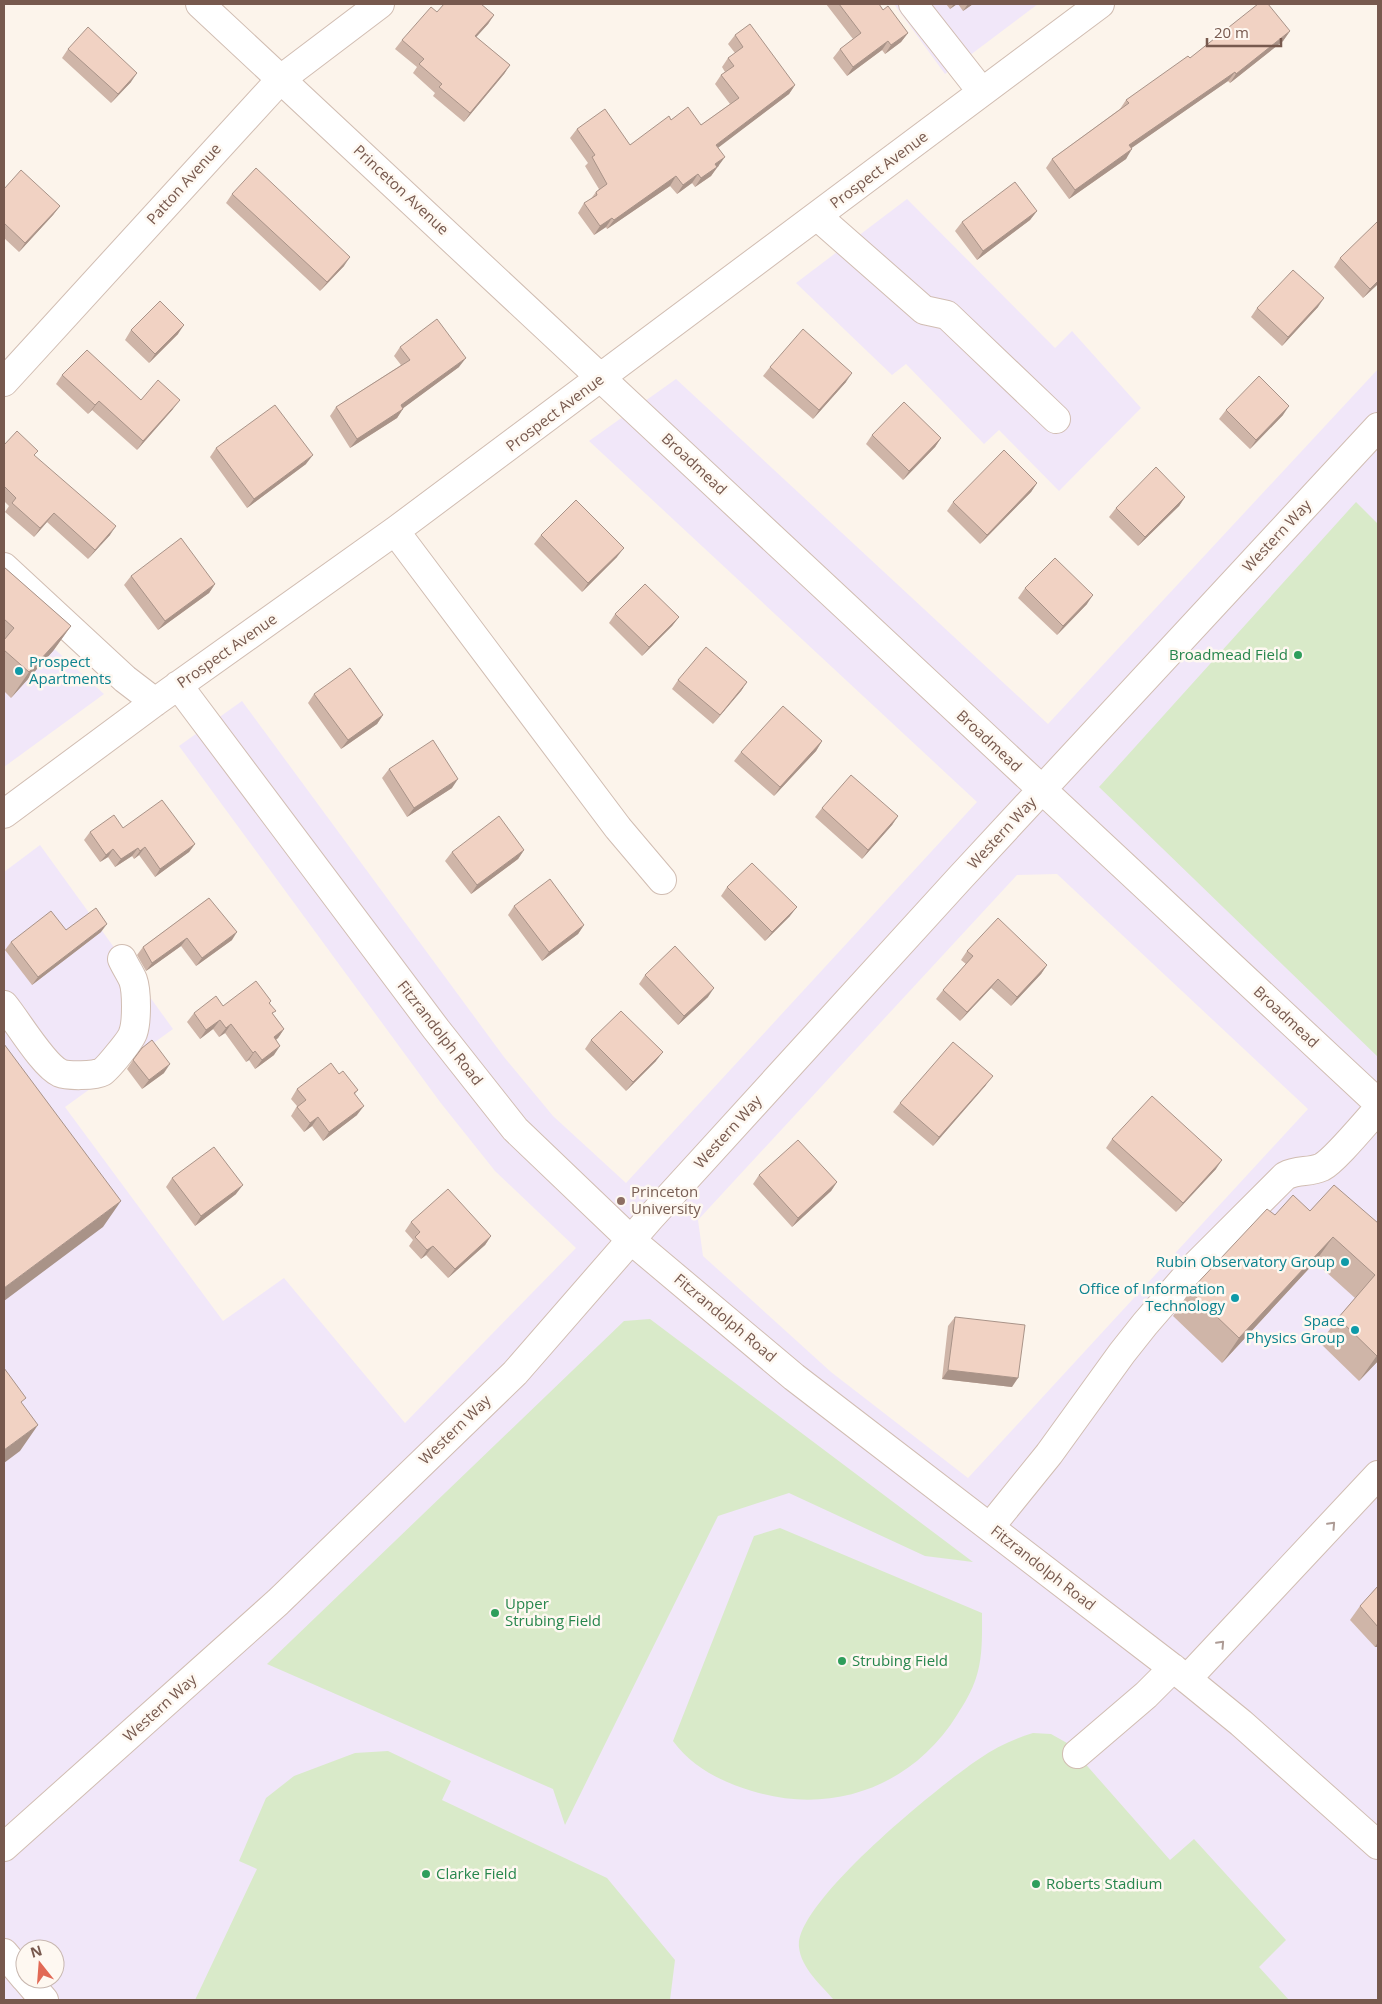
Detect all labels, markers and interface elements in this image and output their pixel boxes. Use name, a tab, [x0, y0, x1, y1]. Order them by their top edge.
scale bar	[1207, 15, 1281, 47]
text: 20 m	[1214, 22, 1249, 42]
street label: Prospect Avenue	[825, 126, 931, 213]
street label: Patton Avenue	[142, 139, 225, 228]
street label: Princeton Avenue	[350, 140, 454, 239]
street label: Prospect Avenue	[501, 369, 607, 456]
street label: Broadmead	[658, 428, 732, 499]
street label: Western Way	[1238, 494, 1315, 576]
street label: Prospect Avenue	[173, 608, 280, 692]
place label: Broadmead Field	[1169, 644, 1288, 664]
marker: Broadmead Field	[1292, 649, 1304, 661]
place label: Prospect Apartments	[29, 651, 111, 688]
marker: Prospect Apartments	[13, 665, 25, 677]
street label: Broadmead	[953, 705, 1027, 776]
street label: Western Way	[963, 791, 1040, 873]
street label: Fitzrandolph Road	[394, 976, 488, 1089]
street label: Broadmead	[1250, 981, 1324, 1052]
street label: Western Way	[689, 1090, 766, 1172]
place label: Princeton University	[631, 1181, 701, 1218]
marker: Princeton University	[615, 1195, 627, 1207]
place label: Rubin Observatory Group	[1156, 1251, 1335, 1271]
marker: Rubin Observatory Group	[1339, 1256, 1351, 1268]
street label: Fitzrandolph Road	[670, 1269, 781, 1366]
place label: Office of Information Technology	[1079, 1278, 1225, 1315]
marker: Office of Information Technology	[1229, 1292, 1241, 1304]
place label: Space Physics Group	[1246, 1310, 1345, 1347]
marker: Space Physics Group	[1349, 1324, 1361, 1336]
street label: Western Way	[414, 1390, 495, 1468]
street label: Fitzrandolph Road	[987, 1520, 1100, 1614]
one-way arrow	[1326, 1522, 1335, 1531]
place label: Upper Strubing Field	[505, 1593, 601, 1630]
marker: Upper Strubing Field	[489, 1607, 501, 1619]
one-way arrow	[1215, 1641, 1224, 1650]
place label: Strubing Field	[852, 1650, 948, 1670]
marker: Strubing Field	[836, 1655, 848, 1667]
street label: Western Way	[118, 1669, 201, 1746]
place label: Clarke Field	[436, 1863, 517, 1883]
marker: Clarke Field	[420, 1868, 432, 1880]
place label: Roberts Stadium	[1046, 1873, 1162, 1893]
marker: Roberts Stadium	[1030, 1878, 1042, 1890]
north arrow	[15, 1939, 65, 1989]
text: N	[28, 1940, 44, 1962]

